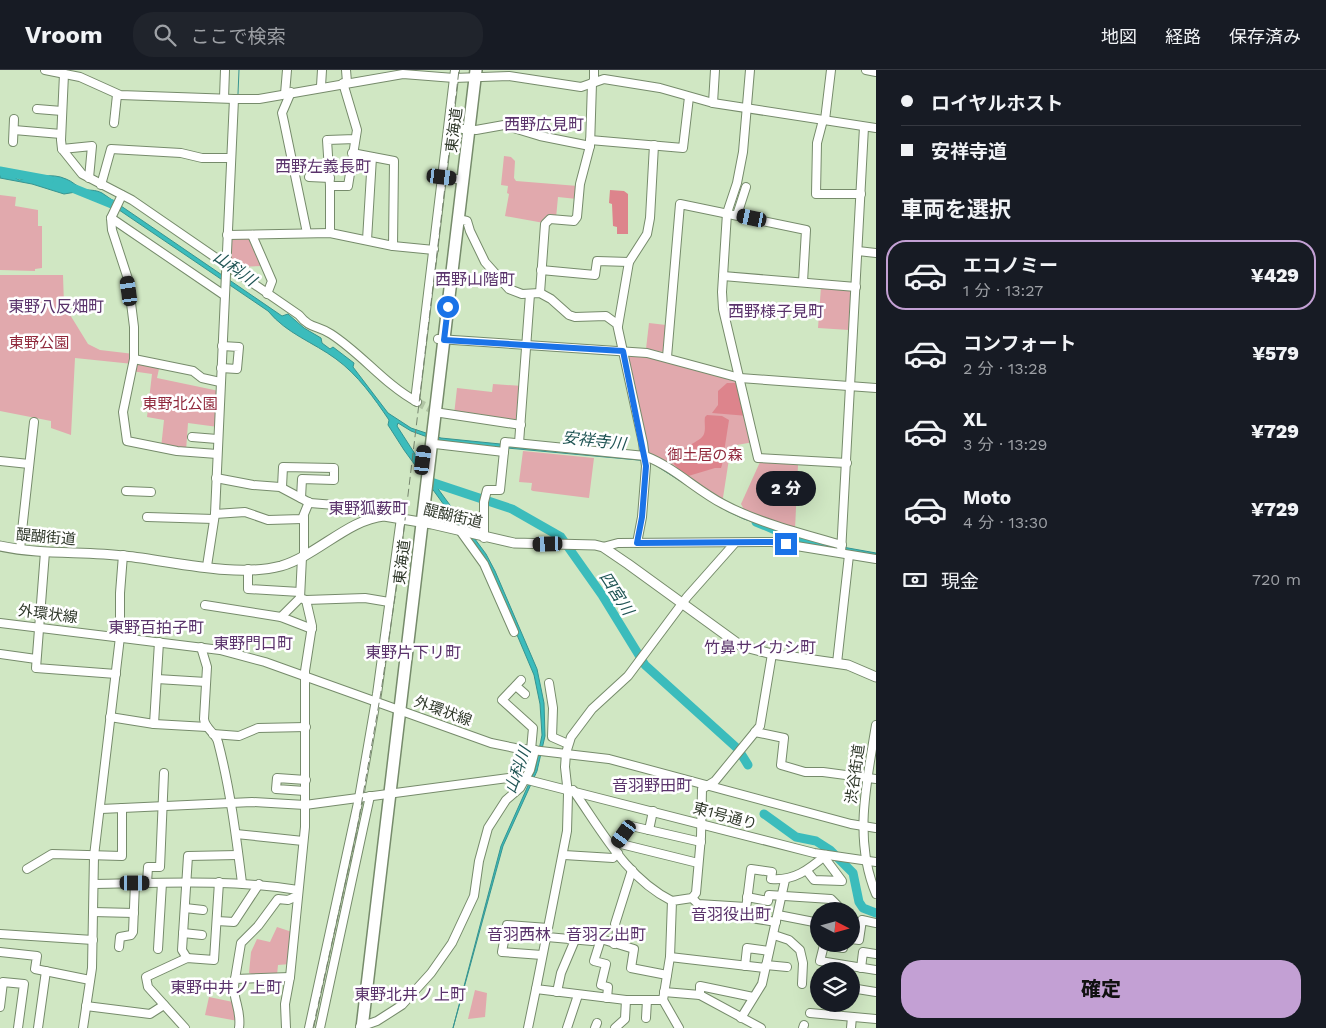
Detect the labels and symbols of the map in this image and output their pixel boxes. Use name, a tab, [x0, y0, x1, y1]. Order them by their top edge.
street label: 東海道	[442, 107, 466, 153]
district label: 西野広見町	[504, 115, 584, 134]
district label: 西野左義長町	[275, 157, 371, 176]
car	[426, 168, 457, 186]
car	[735, 208, 768, 228]
water label: 山科川	[210, 247, 261, 291]
district label: 西野山階町	[435, 270, 515, 289]
car	[119, 275, 138, 307]
route start	[437, 296, 459, 318]
district label: 東野八反畑町	[8, 297, 104, 316]
district label: 西野様子見町	[728, 302, 824, 321]
park label: 東野公園	[9, 334, 69, 352]
park label: 東野北公園	[142, 395, 218, 413]
water label: 安祥寺川	[561, 428, 629, 453]
car	[413, 444, 432, 476]
park label: 御土居の森	[667, 446, 743, 464]
callout: 2 分	[756, 472, 816, 506]
district label: 東野狐薮町	[328, 499, 408, 518]
street label: 醍醐街道	[422, 500, 484, 532]
street label: 醍醐街道	[15, 525, 77, 549]
route end	[775, 533, 797, 555]
car	[532, 536, 563, 552]
street label: 東海道	[390, 539, 414, 585]
water label: 四宮川	[596, 568, 639, 620]
street label: 外環状線	[17, 601, 79, 627]
district label: 東野百拍子町	[108, 618, 204, 637]
district label: 東野門口町	[213, 634, 293, 653]
district label: 竹鼻サイカシ町	[704, 638, 816, 657]
district label: 東野片下リ町	[365, 643, 461, 662]
street label: 外環状線	[412, 692, 474, 730]
water label: 山科川	[500, 742, 535, 796]
street label: 渋谷街道	[842, 743, 868, 805]
district label: 音羽野田町	[612, 776, 692, 795]
street label: 東1号通り	[691, 799, 759, 833]
car	[609, 817, 638, 851]
car	[120, 876, 150, 891]
north arrow	[810, 902, 860, 952]
district label: 音羽役出町	[691, 905, 771, 924]
district label: 音羽西林	[487, 925, 551, 944]
district label: 音羽乙出町	[566, 925, 646, 944]
district label: 東野中井ノ上町	[170, 978, 282, 997]
district label: 東野北井ノ上町	[354, 985, 466, 1004]

